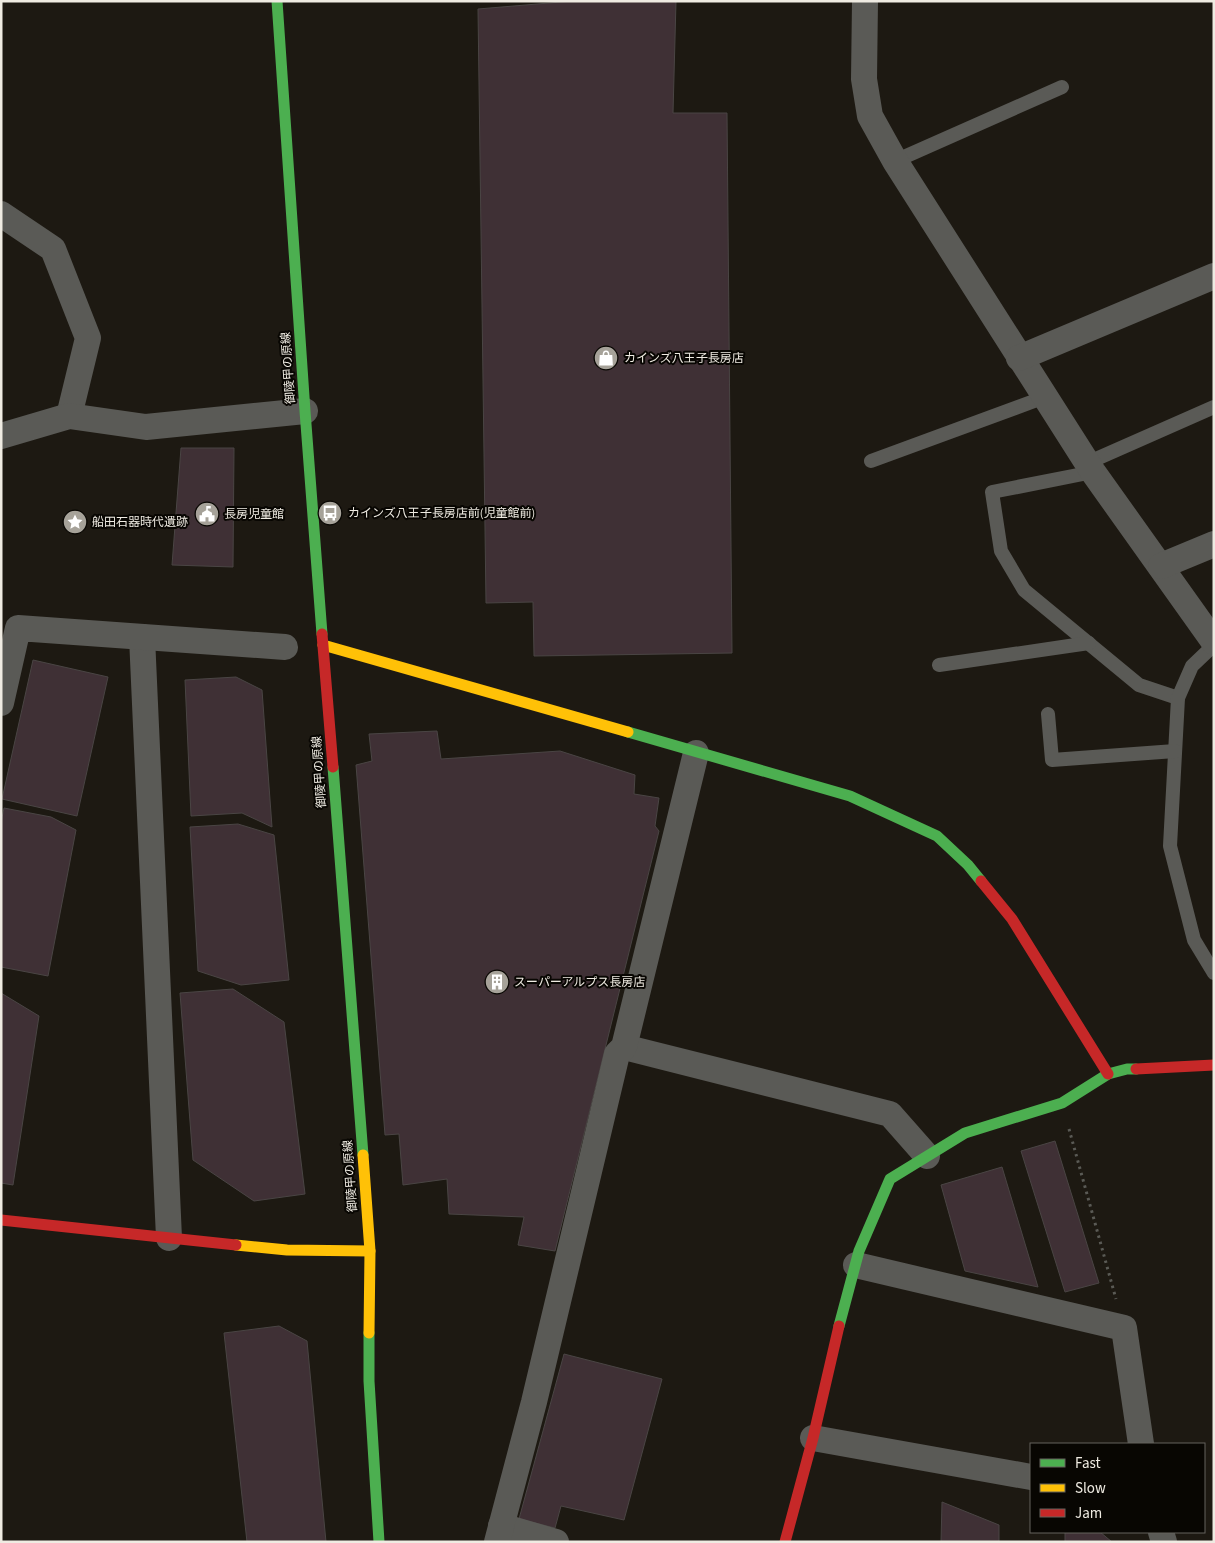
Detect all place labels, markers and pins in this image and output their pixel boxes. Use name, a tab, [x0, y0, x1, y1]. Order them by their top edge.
shop icon: カインズ八王子長房店	[593, 345, 619, 371]
place label: カインズ八王子長房店	[624, 350, 744, 367]
bus stop icon: カインズ八王子長房店前(児童館前)	[317, 500, 343, 526]
public building icon: 長房児童館	[194, 501, 220, 527]
place label: カインズ八王子長房店前(児童館前)	[348, 505, 535, 522]
place label: 長房児童館	[224, 506, 284, 523]
place icon: 船田石器時代遺跡	[62, 509, 88, 535]
place label: 船田石器時代遺跡	[92, 514, 188, 531]
building icon: スーパーアルプス長房店	[484, 969, 510, 995]
place label: スーパーアルプス長房店	[514, 974, 645, 991]

